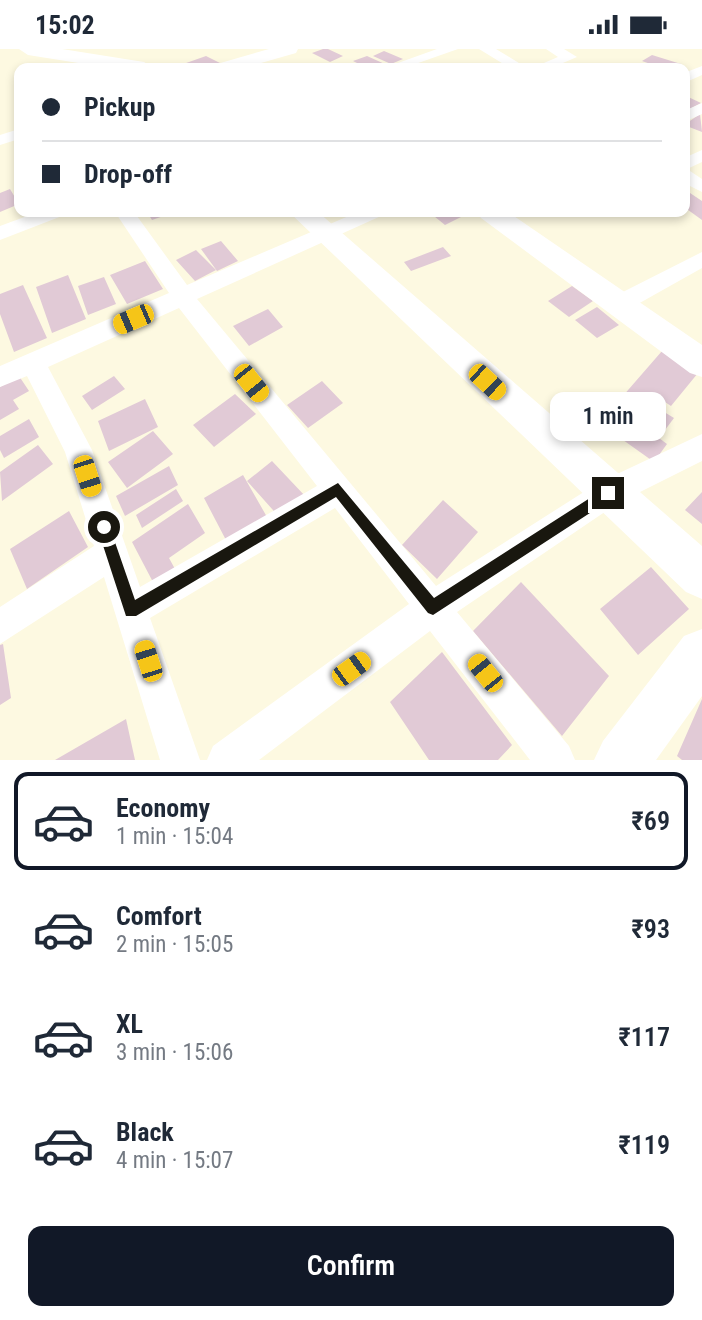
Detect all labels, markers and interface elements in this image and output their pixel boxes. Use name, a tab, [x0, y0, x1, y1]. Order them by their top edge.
text: 15:02	[35, 10, 95, 40]
text: Pickup	[84, 92, 155, 122]
text: Drop-off	[84, 159, 172, 189]
car	[110, 301, 157, 337]
car	[230, 360, 273, 406]
car	[465, 360, 510, 404]
callout: 1 min	[550, 391, 666, 441]
text: 1 min	[583, 403, 633, 430]
car	[71, 453, 104, 499]
route end	[592, 477, 624, 509]
route start	[88, 511, 120, 543]
car	[132, 638, 165, 684]
car	[328, 648, 375, 690]
car	[464, 650, 507, 696]
icon: car	[32, 790, 95, 853]
text: Economy	[116, 793, 210, 823]
text: ₹69	[632, 806, 670, 836]
text: 1 min · 15:04	[116, 823, 233, 850]
icon: car	[32, 898, 95, 961]
text: Comfort	[116, 901, 202, 931]
text: ₹93	[632, 914, 670, 944]
text: 2 min · 15:05	[116, 931, 233, 958]
icon: car	[32, 1006, 95, 1069]
text: XL	[116, 1009, 143, 1039]
text: ₹117	[619, 1022, 670, 1052]
text: 3 min · 15:06	[116, 1039, 233, 1066]
icon: car	[32, 1114, 95, 1177]
text: Black	[116, 1117, 174, 1147]
text: ₹119	[619, 1130, 670, 1160]
text: 4 min · 15:07	[116, 1147, 233, 1174]
button: Confirm	[28, 1226, 674, 1306]

